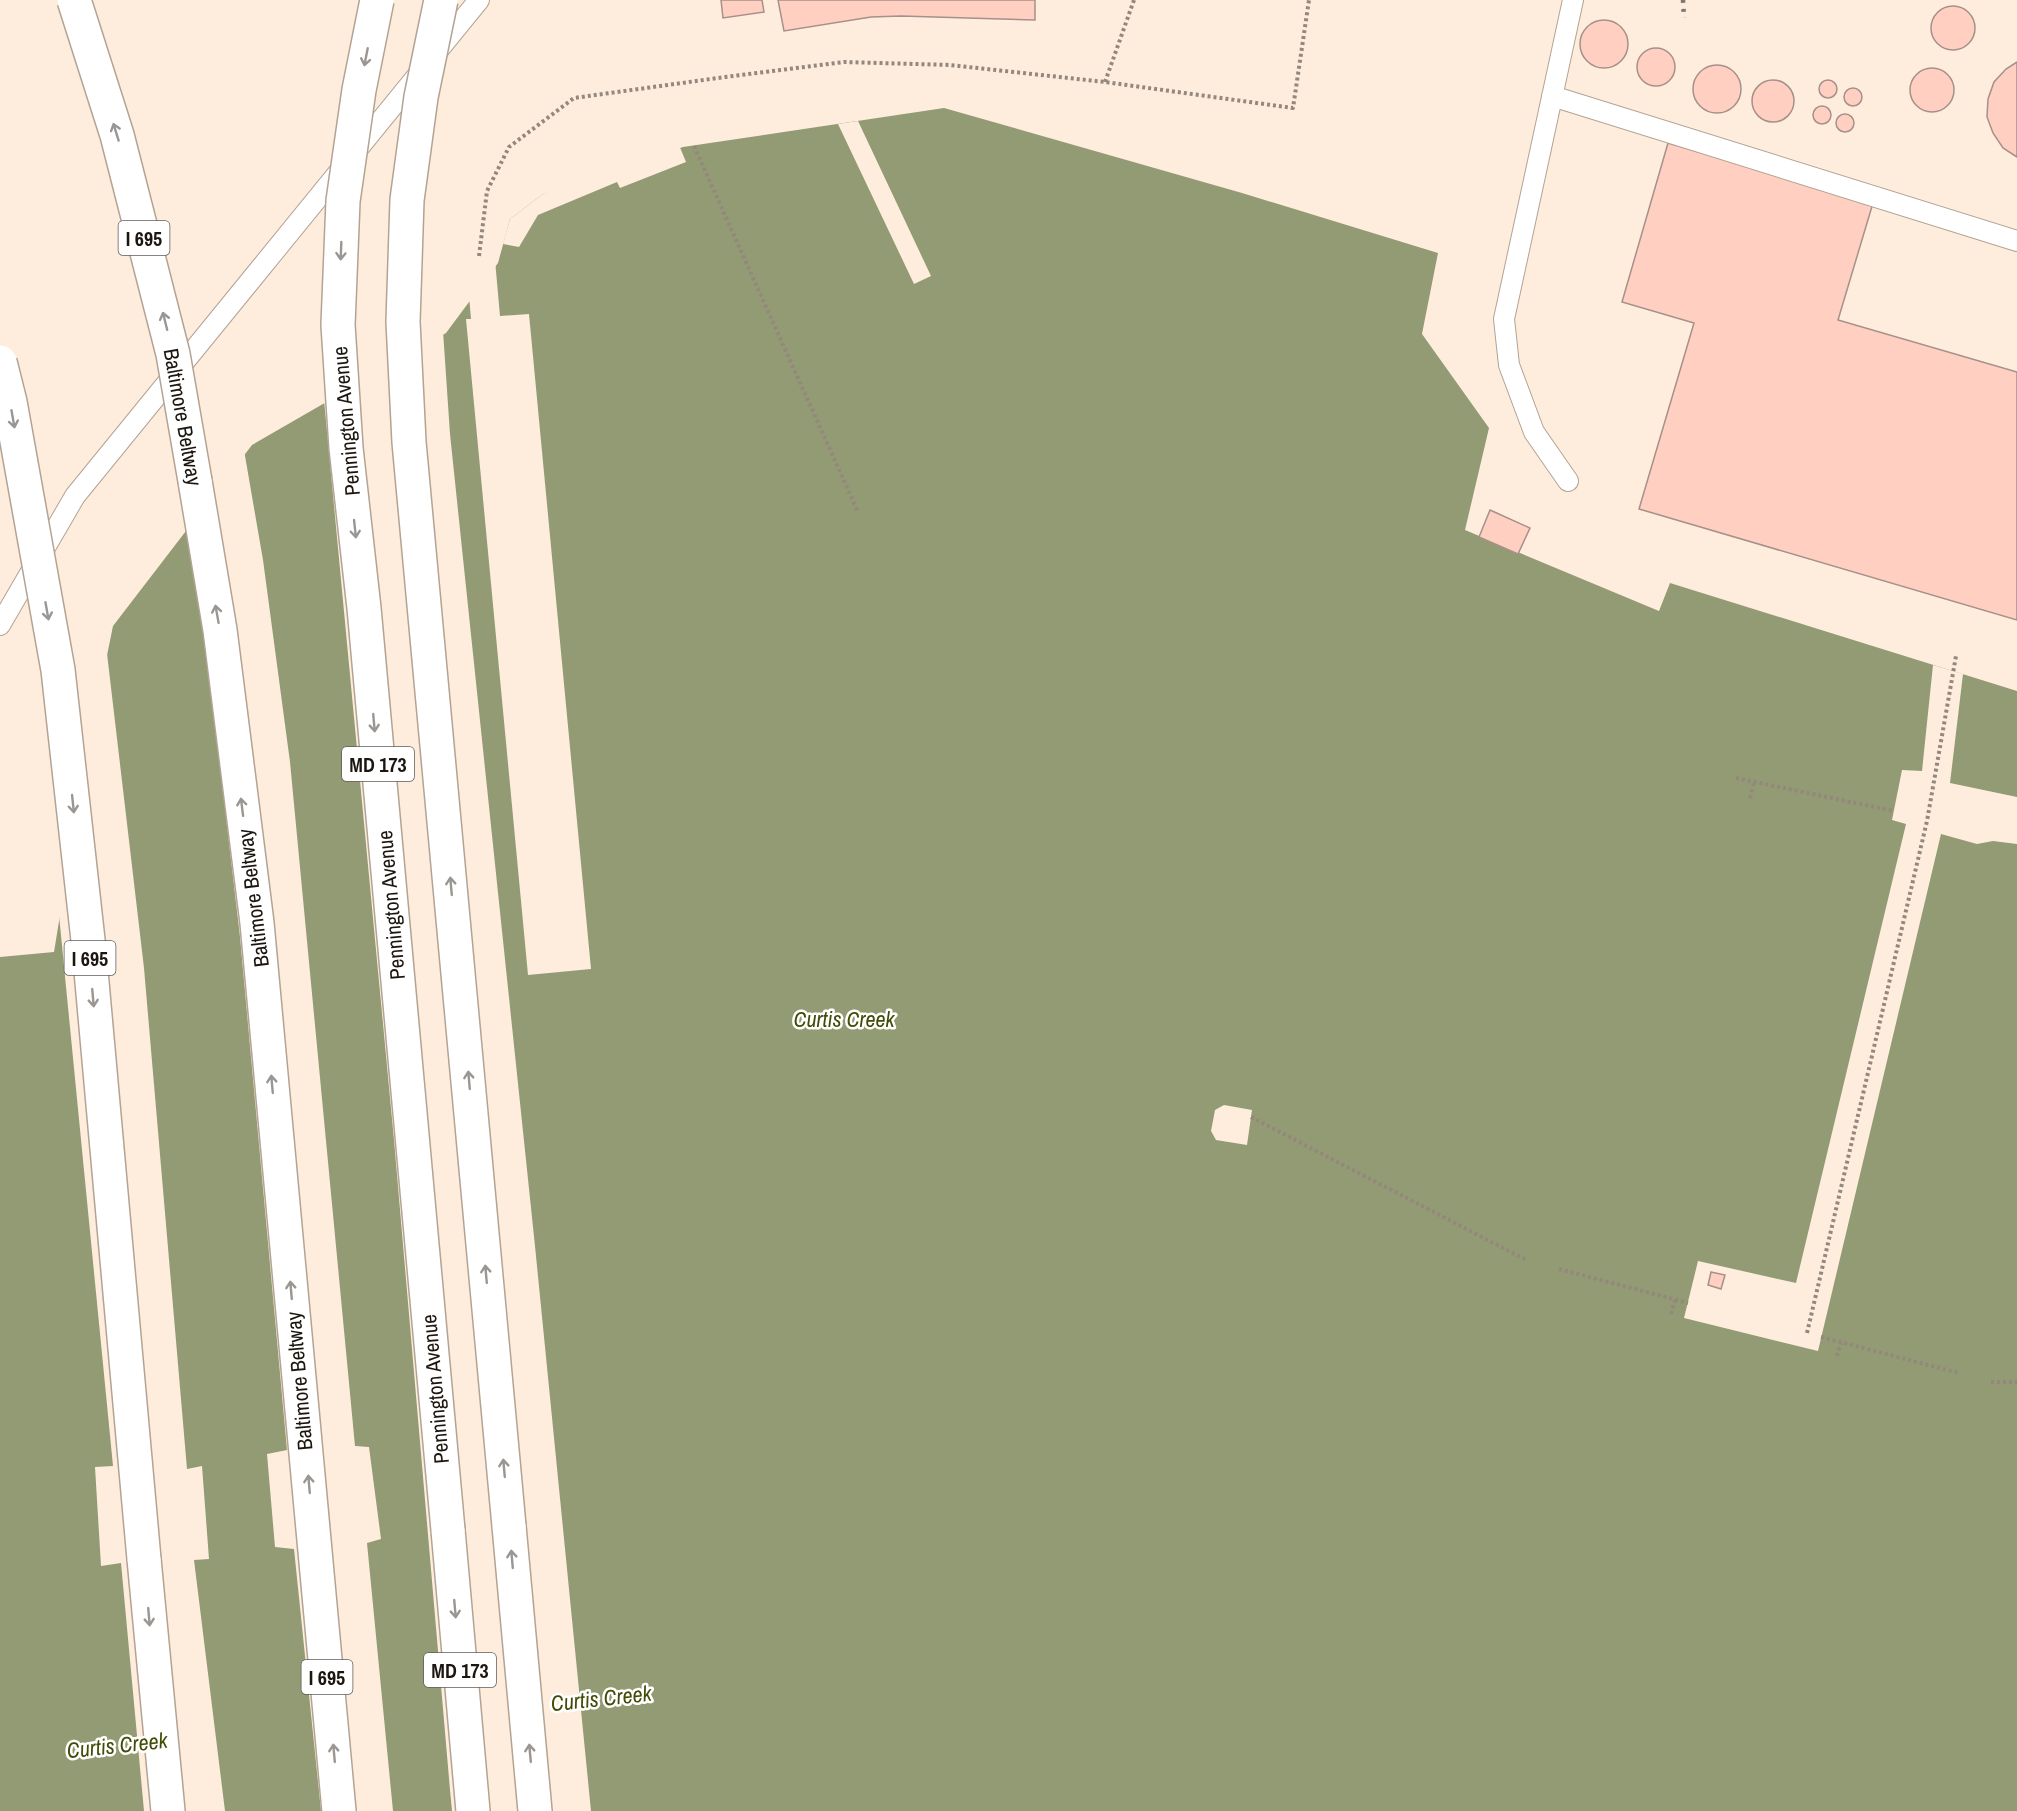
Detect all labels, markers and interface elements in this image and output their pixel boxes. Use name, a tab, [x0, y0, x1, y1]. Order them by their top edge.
one-way arrow	[360, 47, 371, 67]
one-way arrow	[110, 123, 121, 142]
road number: I 695	[118, 221, 170, 255]
one-way arrow	[336, 240, 347, 260]
one-way arrow	[158, 311, 170, 330]
street label: Pennington Avenue	[325, 345, 367, 497]
street label: Baltimore Beltway	[157, 346, 209, 488]
one-way arrow	[7, 409, 18, 428]
one-way arrow	[350, 518, 361, 538]
one-way arrow	[42, 601, 53, 620]
one-way arrow	[212, 604, 223, 624]
one-way arrow	[369, 712, 380, 732]
road number: MD 173	[342, 747, 414, 781]
one-way arrow	[68, 794, 79, 814]
one-way arrow	[237, 798, 248, 817]
street label: Baltimore Beltway	[230, 827, 276, 969]
street label: Pennington Avenue	[370, 829, 412, 981]
one-way arrow	[445, 876, 456, 896]
road number: I 695	[64, 941, 116, 975]
one-way arrow	[88, 988, 99, 1008]
water label: Curtis Creek	[793, 1004, 896, 1034]
one-way arrow	[463, 1070, 474, 1090]
one-way arrow	[266, 1075, 277, 1095]
one-way arrow	[481, 1265, 492, 1284]
one-way arrow	[285, 1280, 296, 1300]
street label: Baltimore Beltway	[278, 1310, 319, 1451]
street label: Pennington Avenue	[414, 1313, 456, 1465]
one-way arrow	[498, 1459, 509, 1479]
one-way arrow	[303, 1475, 314, 1494]
one-way arrow	[506, 1549, 517, 1569]
one-way arrow	[450, 1598, 461, 1618]
one-way arrow	[144, 1606, 155, 1626]
road number: MD 173	[424, 1653, 496, 1687]
road number: I 695	[302, 1660, 352, 1694]
water label: Curtis Creek	[549, 1678, 654, 1718]
water label: Curtis Creek	[65, 1725, 170, 1765]
one-way arrow	[328, 1743, 339, 1763]
one-way arrow	[524, 1743, 535, 1763]

